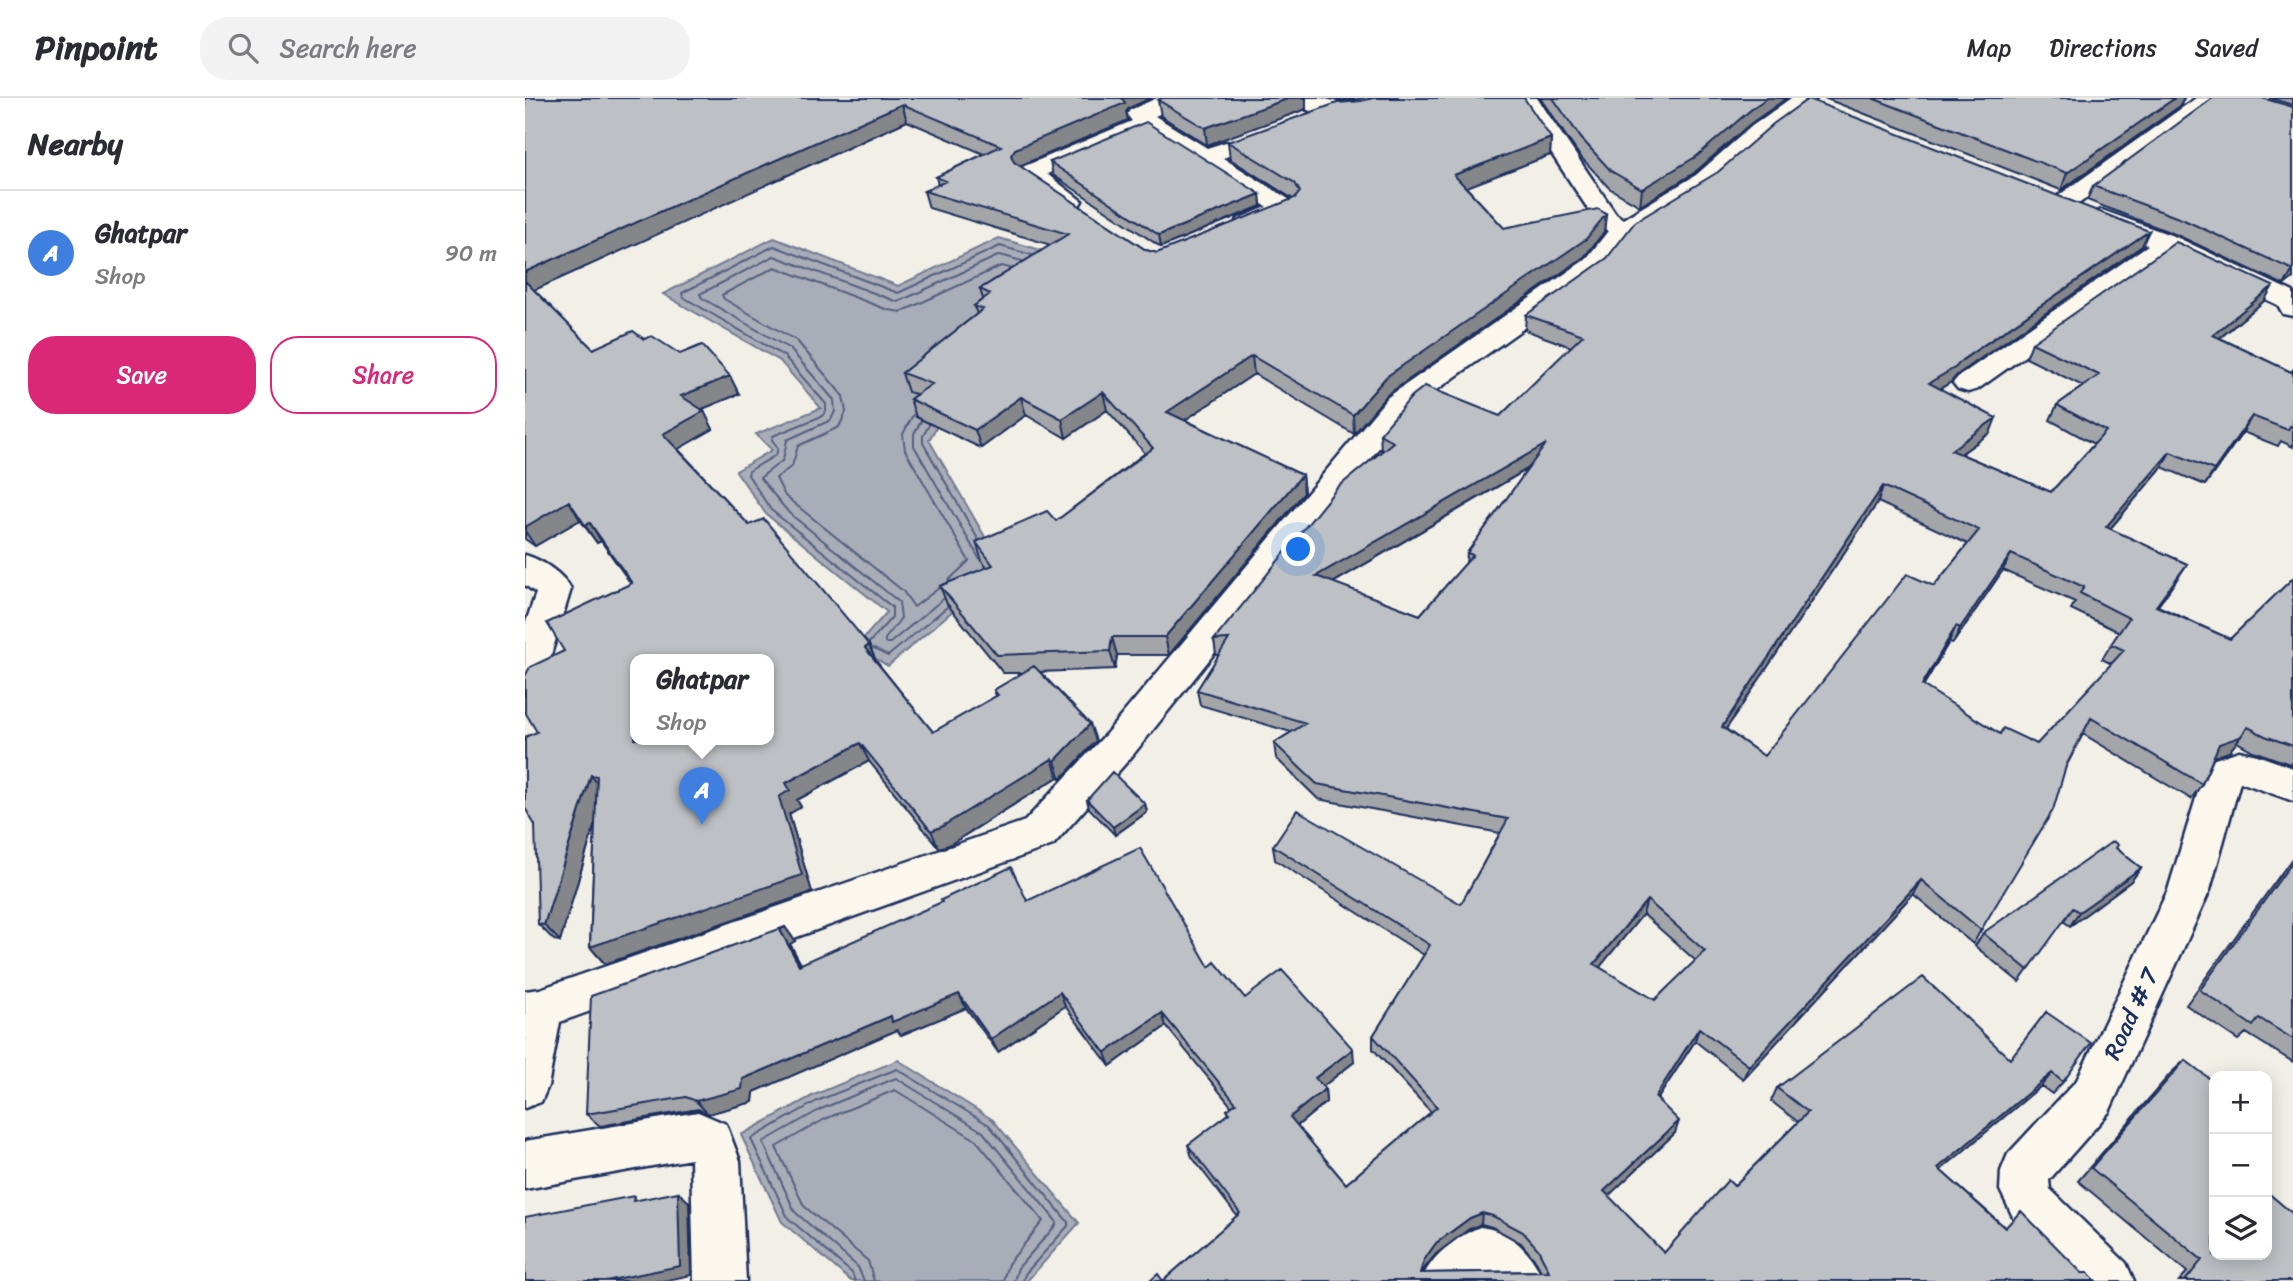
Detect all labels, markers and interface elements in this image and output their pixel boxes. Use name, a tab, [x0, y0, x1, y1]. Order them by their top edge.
search box	[200, 17, 690, 80]
text: Pinpoint	[35, 19, 158, 77]
text: Search here	[280, 25, 417, 71]
text: Map	[1967, 27, 2011, 69]
text: Directions	[2049, 27, 2157, 69]
text: Saved	[2195, 27, 2258, 69]
icon: search	[224, 29, 262, 67]
text: Nearby	[28, 117, 123, 171]
text: Ghatpar	[95, 210, 187, 256]
text: A	[43, 233, 59, 274]
text: 90 m	[445, 233, 497, 274]
text: Shop	[95, 256, 145, 297]
button: Save	[28, 336, 256, 414]
button: Share	[270, 336, 497, 414]
your location	[1281, 532, 1315, 566]
popup	[630, 654, 774, 745]
text: Ghatpar	[656, 656, 748, 702]
text: Shop	[656, 702, 706, 743]
pin: A	[679, 767, 725, 825]
street label: Road # 7	[2091, 960, 2171, 1067]
map controls	[2209, 1071, 2272, 1260]
button: +	[2209, 1071, 2272, 1134]
button: −	[2209, 1134, 2272, 1197]
button: layers	[2209, 1197, 2272, 1260]

